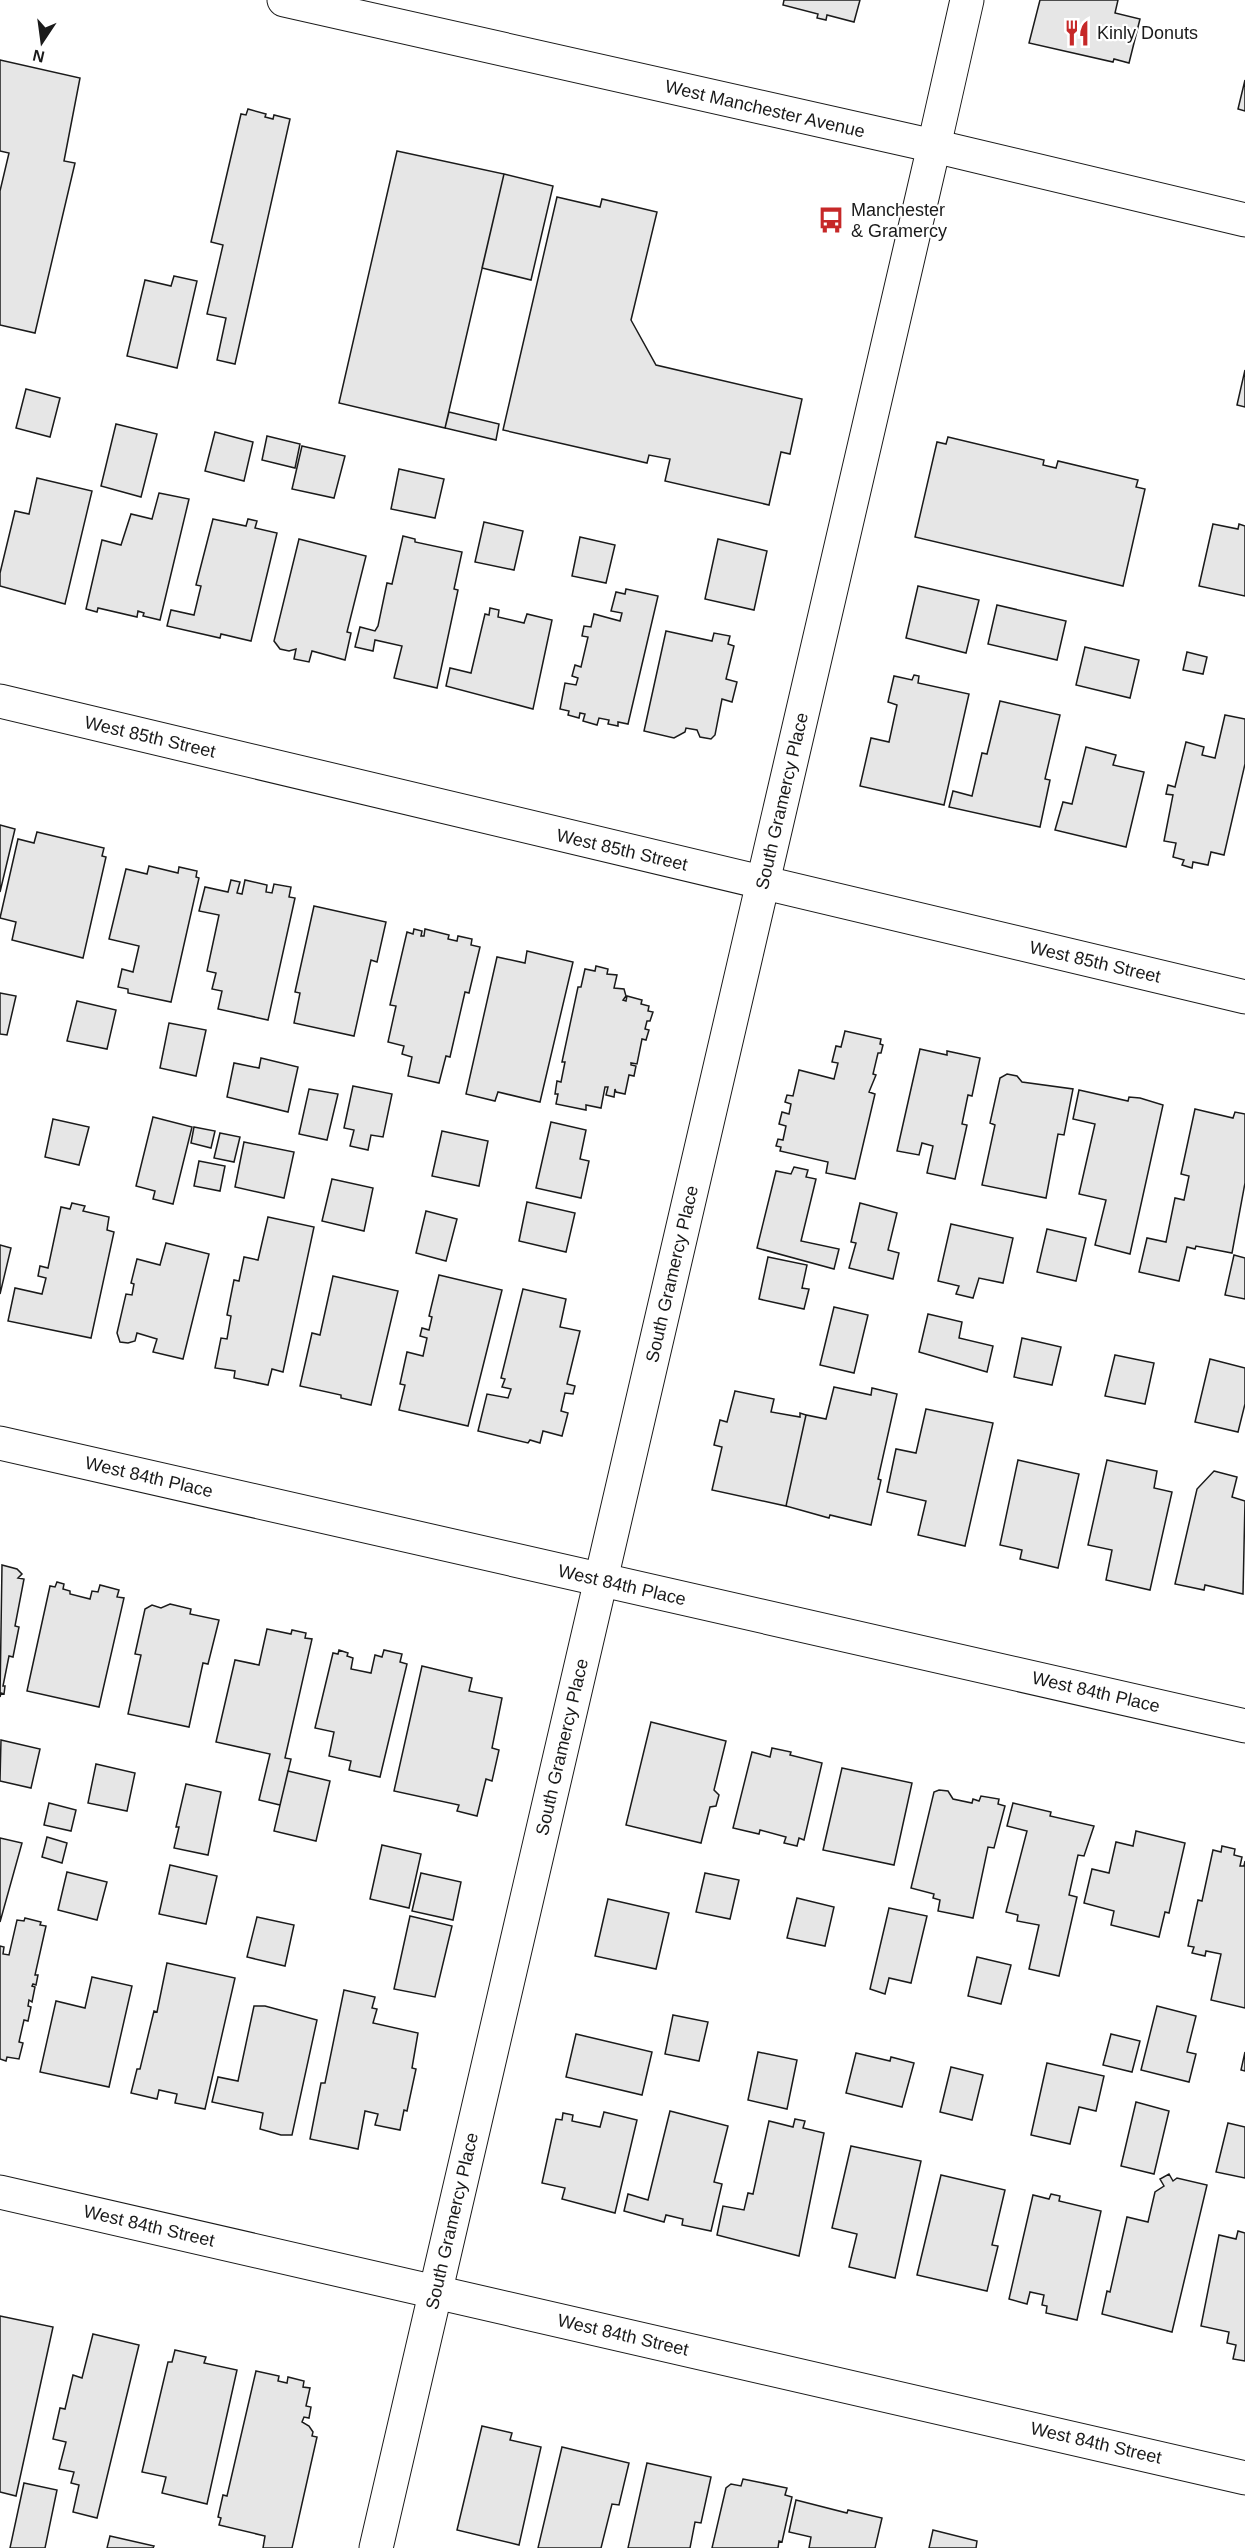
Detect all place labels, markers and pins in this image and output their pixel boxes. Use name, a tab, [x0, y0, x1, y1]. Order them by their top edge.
restaurant icon: Kinly Donuts	[1062, 18, 1092, 48]
place label: Kinly Donuts	[1097, 23, 1198, 43]
place label: Manchester & Gramercy	[851, 200, 947, 241]
bus stop icon: Manchester & Gramercy	[816, 205, 846, 235]

